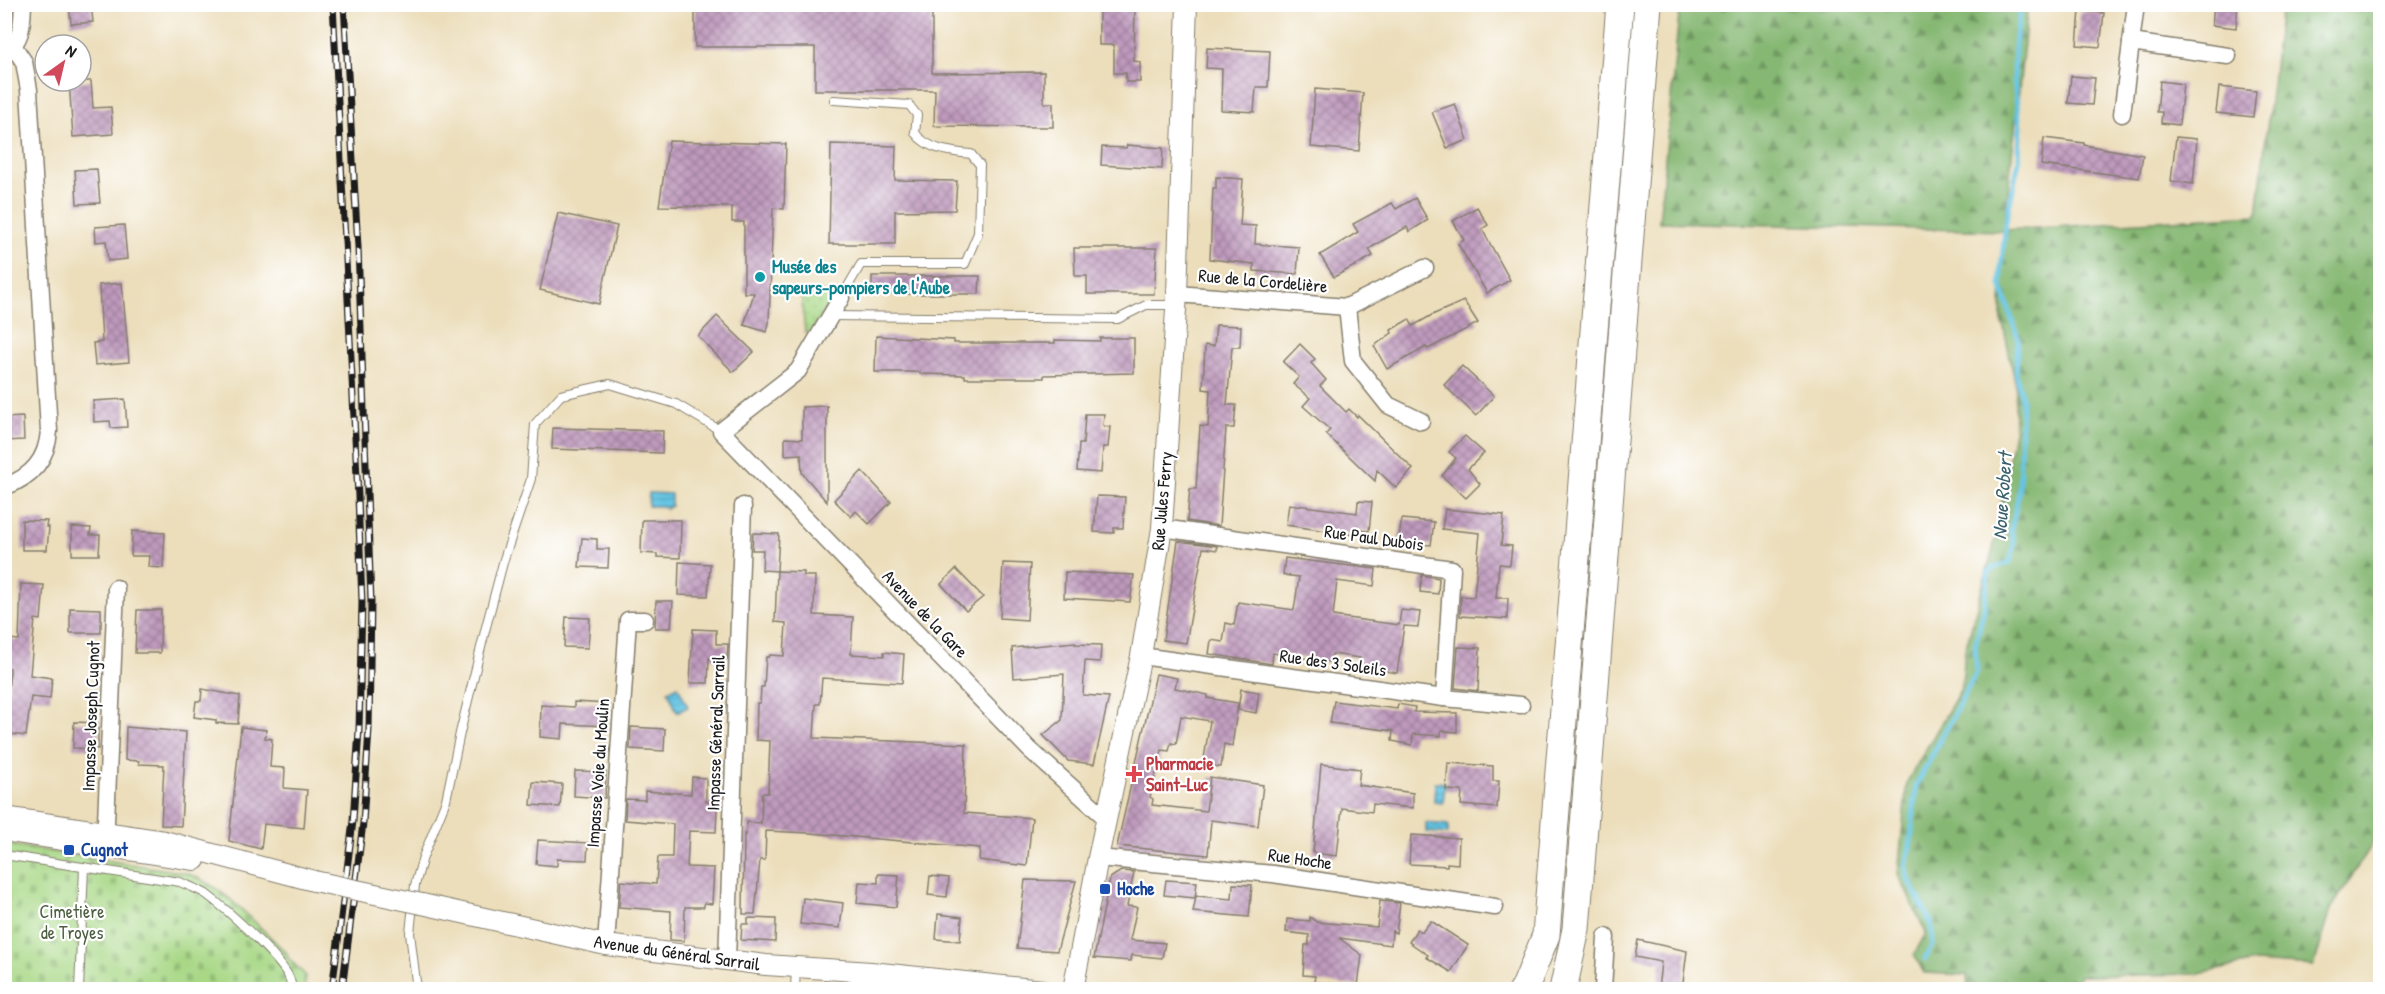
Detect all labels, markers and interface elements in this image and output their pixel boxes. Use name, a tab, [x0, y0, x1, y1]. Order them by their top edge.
north arrow	[33, 33, 93, 93]
text: N	[62, 39, 81, 62]
place label: Musée des sapeurs-pompiers de l'Aube	[772, 254, 951, 301]
street label: Rue de la Cordelière	[1198, 262, 1329, 299]
marker: Musée des sapeurs-pompiers de l'Aube	[753, 270, 767, 284]
water label: Noue Robert	[1985, 448, 2018, 540]
street label: Rue Jules Ferry	[1145, 450, 1178, 551]
street label: Rue Paul Dubois	[1323, 518, 1425, 557]
street label: Avenue de la Gare	[877, 564, 974, 663]
street label: Impasse Joseph Cugnot	[75, 640, 106, 792]
street label: Rue des 3 Soleils	[1278, 643, 1388, 682]
street label: Impasse Général Sarrail	[700, 655, 731, 811]
street label: Impasse Voie du Moulin	[580, 697, 615, 848]
place label: Pharmacie Saint-Luc	[1146, 751, 1215, 797]
marker: Pharmacie Saint-Luc	[1127, 767, 1141, 781]
place label: Cugnot	[81, 837, 128, 863]
street label: Rue Hoche	[1267, 842, 1334, 875]
marker: Cugnot	[62, 843, 76, 857]
place label: Hoche	[1117, 876, 1155, 901]
marker: Hoche	[1098, 882, 1112, 896]
park label: Cimetière de Troyes	[40, 899, 104, 945]
street label: Avenue du Général Sarrail	[593, 928, 762, 977]

